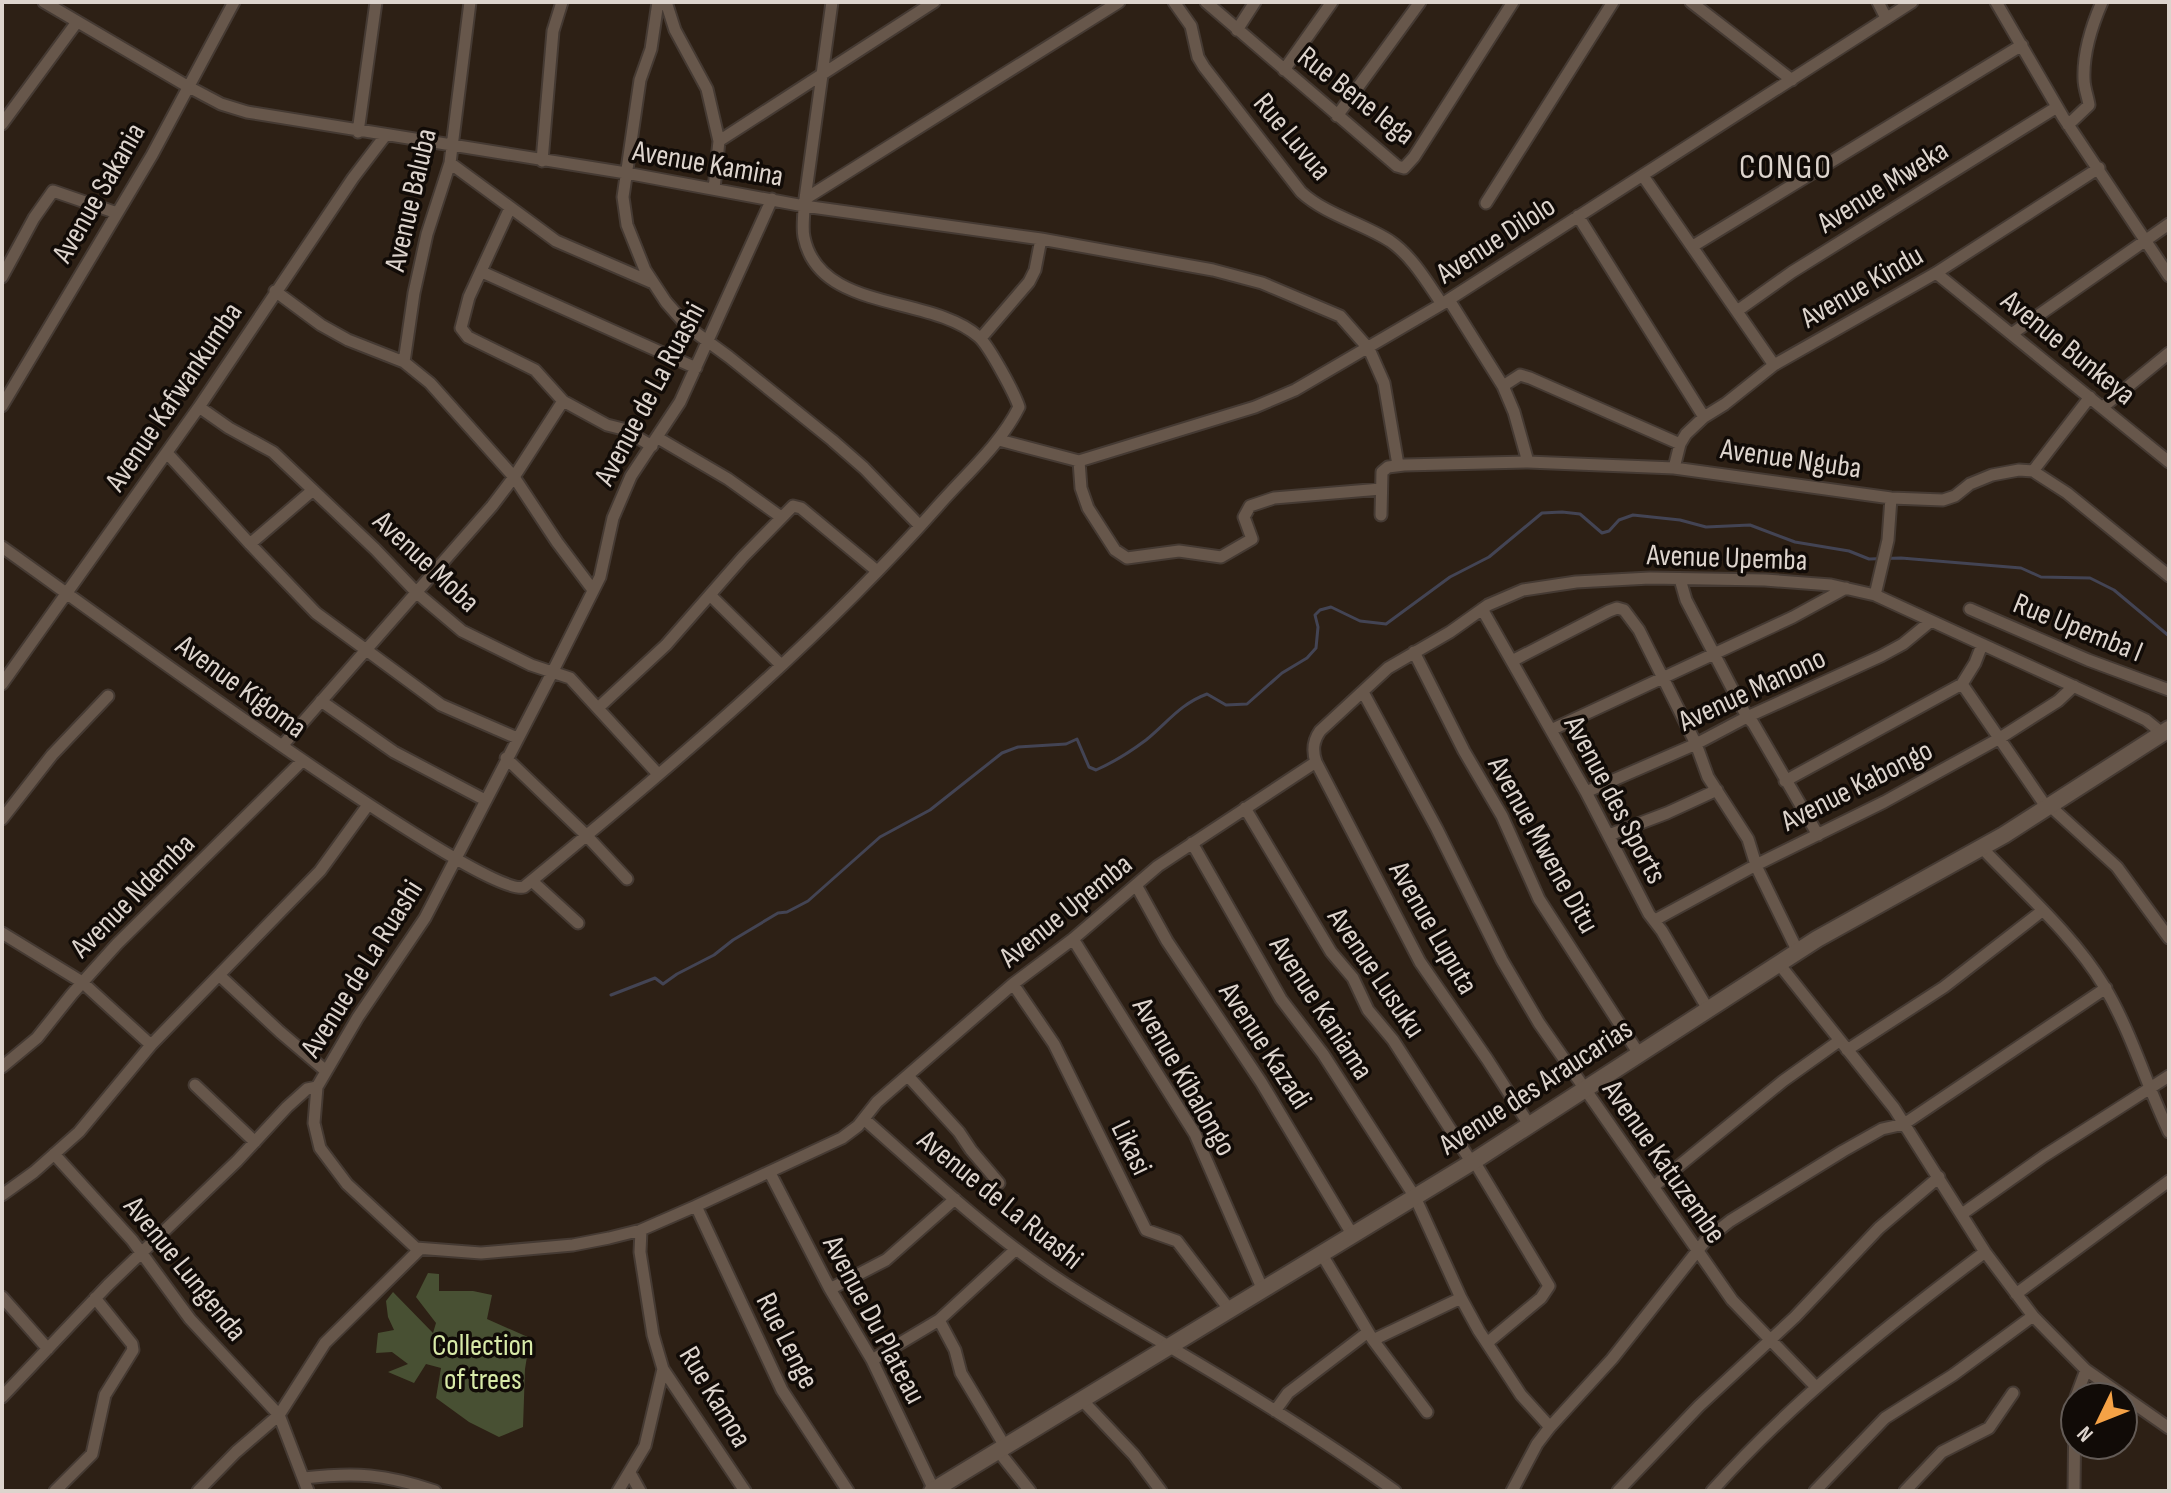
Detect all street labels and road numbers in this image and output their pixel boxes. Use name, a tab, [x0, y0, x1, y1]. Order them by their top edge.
street label: Rue Bene lega	[1290, 39, 1422, 153]
street label: Rue Luvua	[1245, 86, 1339, 188]
street label: Avenue Sakania	[44, 117, 153, 270]
street label: Avenue Baluba	[377, 125, 445, 276]
street label: Avenue Kamina	[629, 133, 786, 195]
street label: Avenue Mweka	[1810, 133, 1955, 242]
street label: Avenue Dilolo	[1429, 188, 1562, 292]
street label: Avenue Kindu	[1794, 238, 1930, 337]
street label: Avenue Bunkeya	[1993, 282, 2142, 413]
street label: Avenue Kafwankumba	[97, 296, 250, 499]
street label: Avenue de La Ruashi	[586, 296, 713, 493]
street label: Avenue Nguba	[1717, 431, 1864, 487]
street label: Avenue Moba	[365, 503, 487, 620]
street label: Avenue Upemba	[1645, 537, 1808, 579]
street label: Rue Upemba I	[2008, 586, 2148, 670]
street label: Avenue Kigoma	[168, 627, 313, 746]
street label: Avenue Manono	[1672, 640, 1831, 740]
street label: Avenue des Sports	[1555, 709, 1674, 890]
street label: Avenue Kabongo	[1774, 732, 1939, 840]
street label: Avenue Mwene Ditu	[1479, 750, 1606, 940]
street label: Avenue Ndemba	[63, 826, 203, 966]
street label: Avenue Upemba	[991, 846, 1140, 976]
street label: Avenue Luputa	[1380, 854, 1485, 1001]
street label: Avenue de La Ruashi	[293, 874, 431, 1065]
street label: Avenue Lusuku	[1319, 900, 1433, 1045]
street label: Avenue Kaniama	[1261, 929, 1381, 1087]
street label: Avenue Kazadi	[1210, 975, 1319, 1116]
street label: Avenue Kibalongo	[1124, 991, 1244, 1162]
street label: Avenue des Araucarias	[1432, 1011, 1640, 1164]
street label: Avenue Katuzembe	[1594, 1073, 1734, 1251]
street label: Likasi	[1103, 1115, 1159, 1181]
street label: Avenue de La Ruashi	[909, 1122, 1090, 1278]
street label: Avenue Lungenda	[115, 1189, 254, 1348]
street label: Avenue Du Plateau	[814, 1229, 933, 1410]
street label: Rue Lenge	[748, 1287, 826, 1395]
street label: Rue Kamoa	[671, 1340, 759, 1454]

